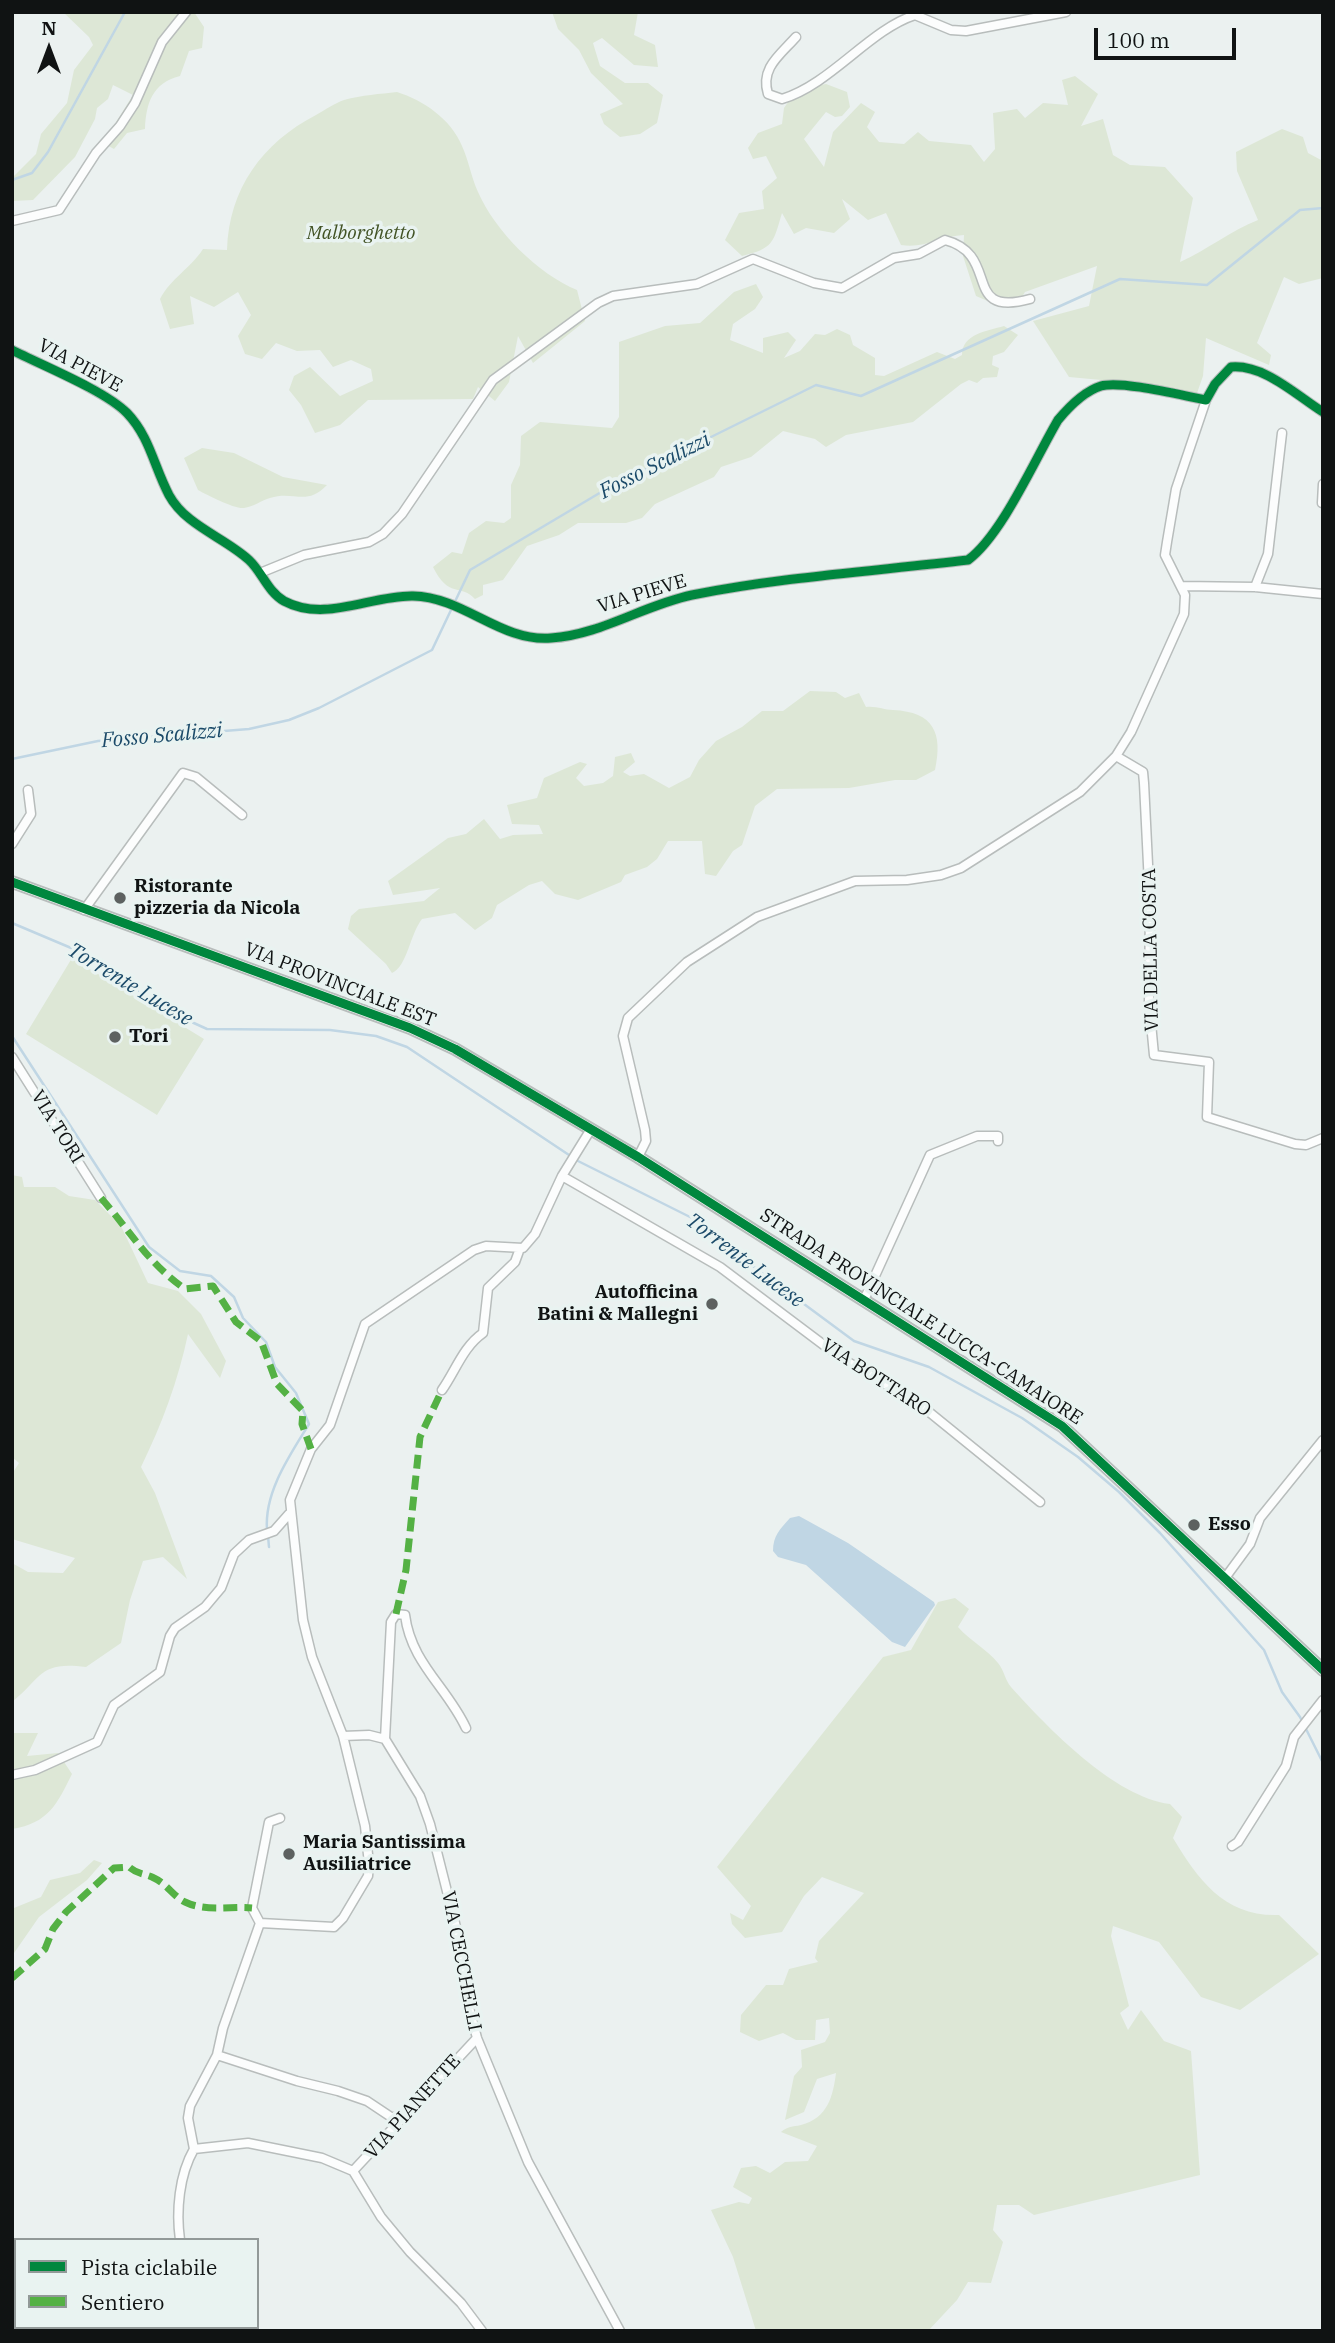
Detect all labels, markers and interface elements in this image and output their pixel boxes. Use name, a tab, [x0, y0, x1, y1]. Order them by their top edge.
north arrow	[14, 14, 84, 84]
scale bar	[1097, 14, 1239, 58]
text: N	[41, 16, 57, 40]
text: 100 m	[1107, 26, 1170, 54]
park label: Malborghetto	[307, 223, 415, 245]
street label: VIA PIEVE	[34, 334, 126, 398]
water label: Fosso Scalizzi	[595, 427, 715, 505]
street label: VIA PIEVE	[595, 570, 689, 618]
water label: Fosso Scalizzi	[100, 718, 224, 754]
street label: VIA DELLA COSTA	[1138, 868, 1164, 1032]
place label: Ristorante pizzeria da Nicola	[134, 876, 300, 920]
marker: Ristorante pizzeria da Nicola	[112, 890, 128, 906]
water label: Torrente Lucese	[63, 938, 197, 1032]
street label: VIA PROVINCIALE EST	[241, 938, 439, 1032]
place label: Tori	[129, 1026, 168, 1048]
marker: Tori	[107, 1029, 123, 1045]
street label: VIA TORI	[26, 1086, 88, 1168]
street label: STRADA PROVINCIALE LUCCA-CAMAIORE	[755, 1204, 1087, 1430]
water label: Torrente Lucese	[681, 1208, 809, 1314]
place label: Autofficina Batini & Mallegni	[537, 1282, 698, 1326]
marker: Autofficina Batini & Mallegni	[704, 1296, 720, 1312]
street label: VIA BOTTARO	[817, 1334, 935, 1422]
place label: Esso	[1208, 1514, 1251, 1536]
marker: Esso	[1186, 1517, 1202, 1533]
place label: Maria Santissima Ausiliatrice	[303, 1832, 466, 1876]
marker: Maria Santissima Ausiliatrice	[281, 1846, 297, 1862]
street label: VIA CECCHELLI	[436, 1889, 486, 2033]
street label: VIA PIANETTE	[360, 2050, 466, 2164]
legend	[14, 2238, 259, 2329]
text: Pista ciclabile	[81, 2253, 217, 2281]
text: Sentiero	[81, 2288, 164, 2316]

